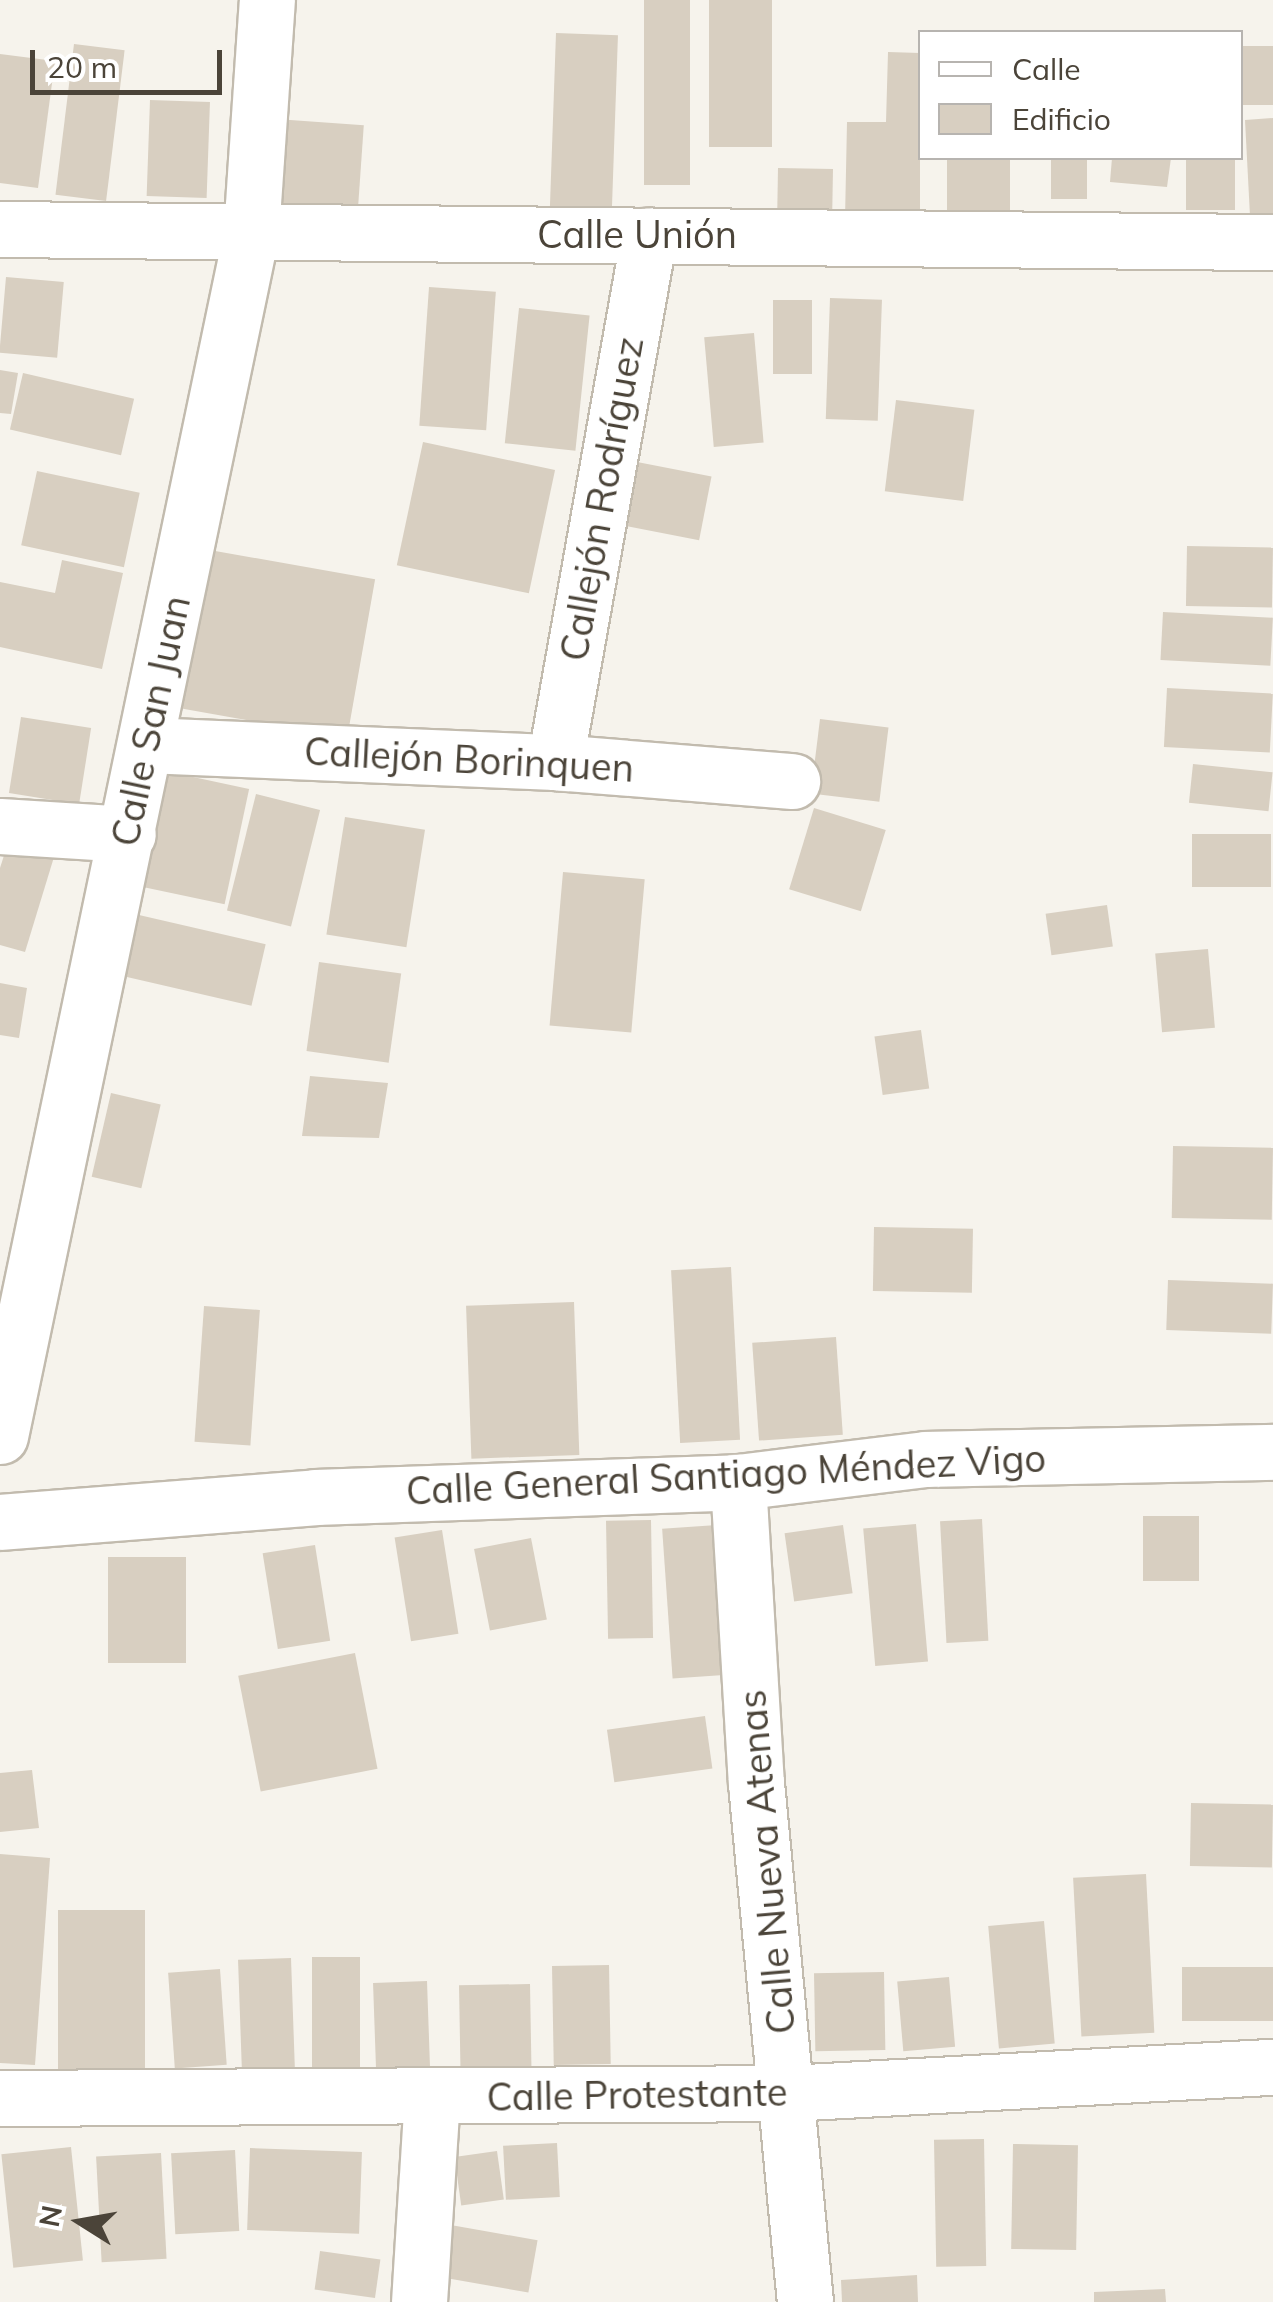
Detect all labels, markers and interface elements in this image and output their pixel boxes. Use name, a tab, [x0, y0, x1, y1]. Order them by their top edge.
scale bar	[35, 30, 228, 92]
legend	[918, 30, 1243, 160]
text: 20 m	[47, 48, 117, 86]
text: Calle	[1012, 50, 1081, 88]
text: Edificio	[1012, 100, 1111, 138]
street label: Calle Unión	[537, 212, 737, 258]
street label: Callejón Rodríguez	[551, 333, 653, 665]
street label: Calle San Juan	[102, 592, 200, 850]
street label: Callejón Borinquen	[303, 729, 635, 791]
street label: Calle General Santiago Méndez Vigo	[405, 1435, 1047, 1515]
street label: Calle Nueva Atenas	[729, 1688, 805, 2036]
street label: Calle Protestante	[486, 2070, 788, 2120]
north arrow	[30, 2172, 130, 2272]
text: N	[31, 2202, 69, 2230]

